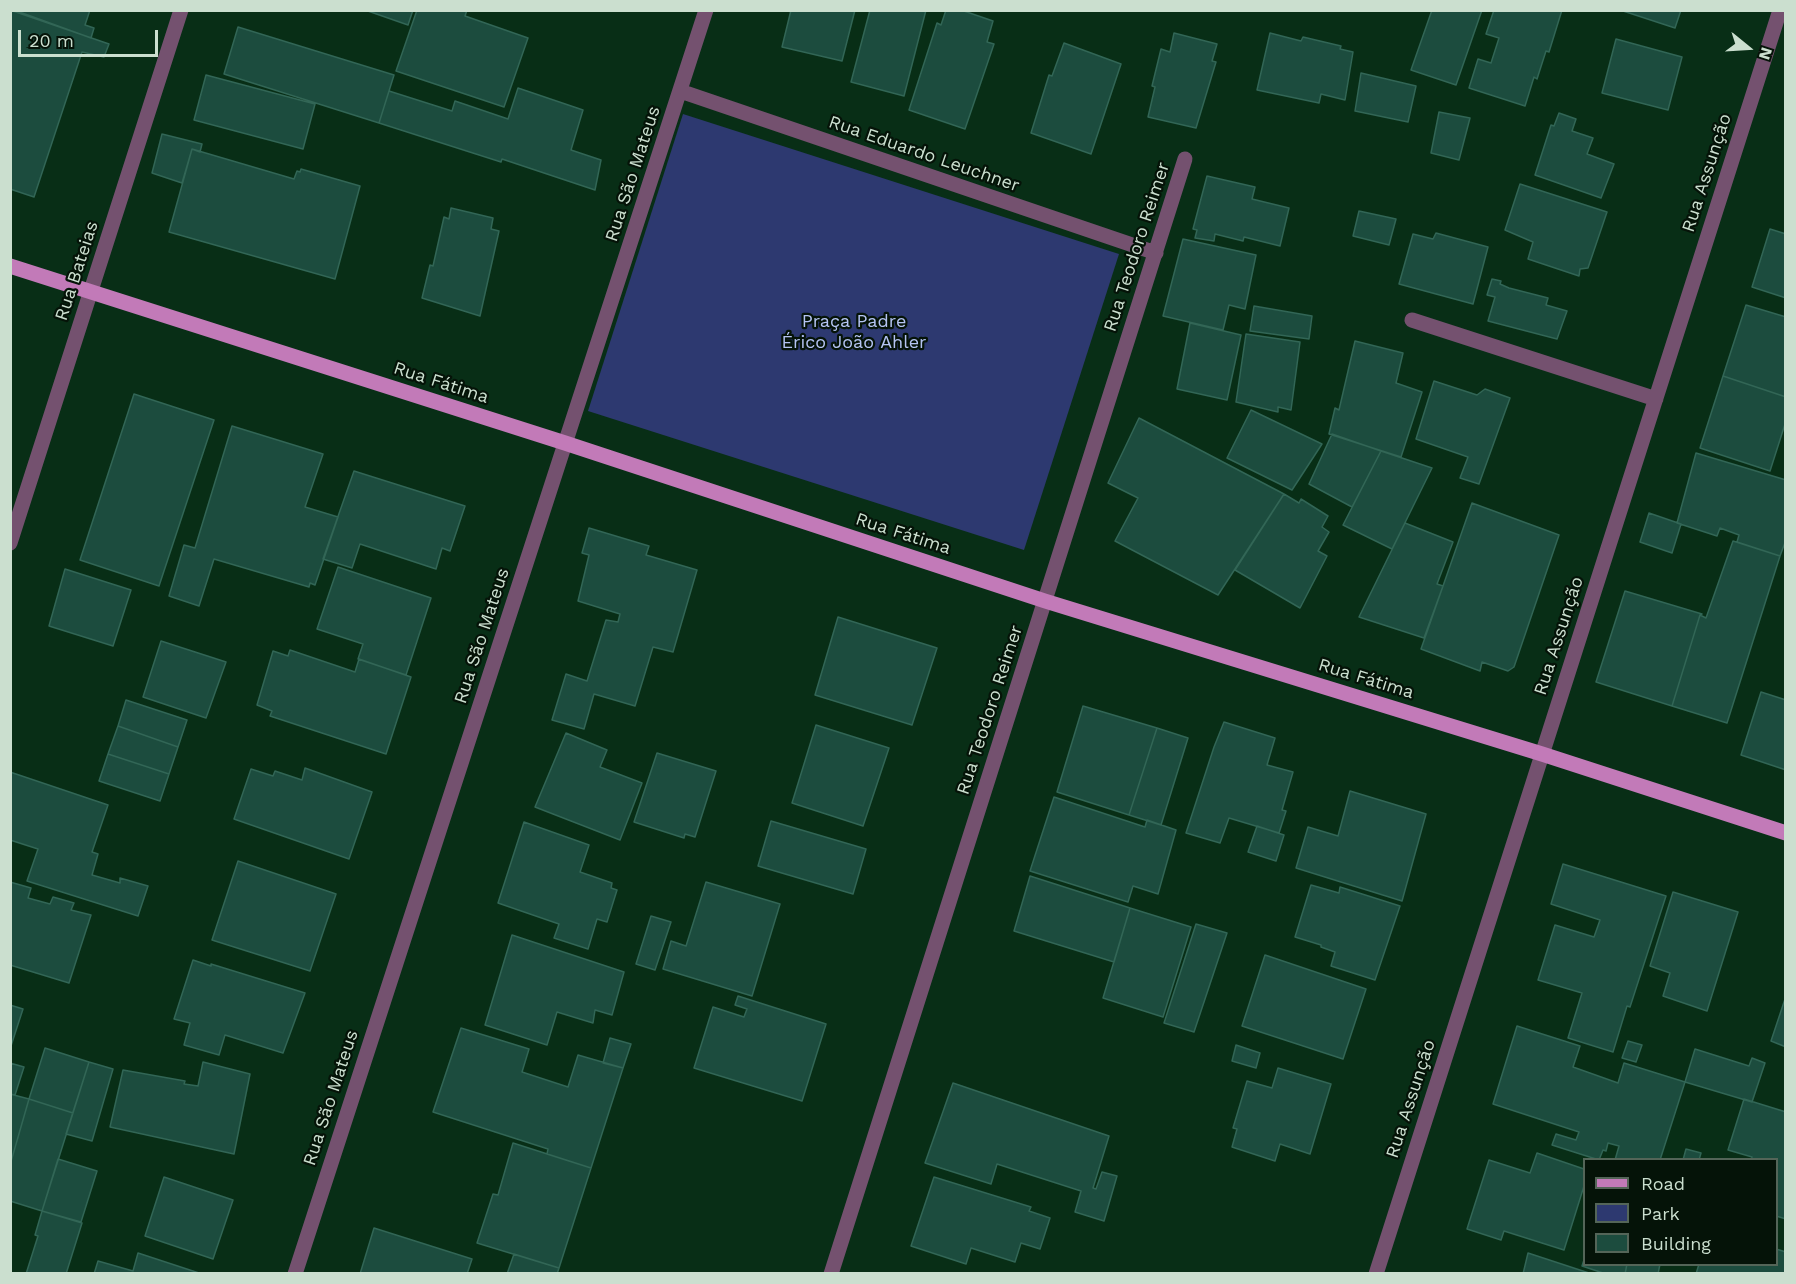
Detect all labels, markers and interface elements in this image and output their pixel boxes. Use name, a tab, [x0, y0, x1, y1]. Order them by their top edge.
scale bar	[21, 18, 160, 56]
north arrow	[1718, 18, 1778, 78]
text: 20 m	[29, 30, 74, 51]
text: N	[1755, 45, 1776, 62]
street label: Rua São Mateus	[601, 103, 665, 245]
street label: Rua Eduardo Leuchner	[826, 111, 1022, 197]
street label: Rua Assunção	[1678, 111, 1736, 235]
street label: Rua Teodoro Reimer	[1099, 159, 1175, 335]
street label: Rua Bateias	[51, 219, 103, 323]
park label: Praça Padre Érico João Ahler	[782, 311, 926, 354]
street label: Rua Fátima	[391, 357, 491, 409]
street label: Rua Fátima	[853, 508, 953, 560]
street label: Rua São Mateus	[450, 565, 514, 707]
street label: Rua Assunção	[1530, 574, 1588, 698]
street label: Rua Teodoro Reimer	[952, 622, 1028, 798]
street label: Rua Fátima	[1316, 654, 1416, 704]
street label: Rua São Mateus	[299, 1027, 363, 1169]
street label: Rua Assunção	[1382, 1037, 1440, 1161]
legend	[1583, 1158, 1778, 1266]
text: Road	[1641, 1173, 1685, 1194]
text: Park	[1641, 1203, 1680, 1224]
text: Building	[1641, 1233, 1711, 1254]

